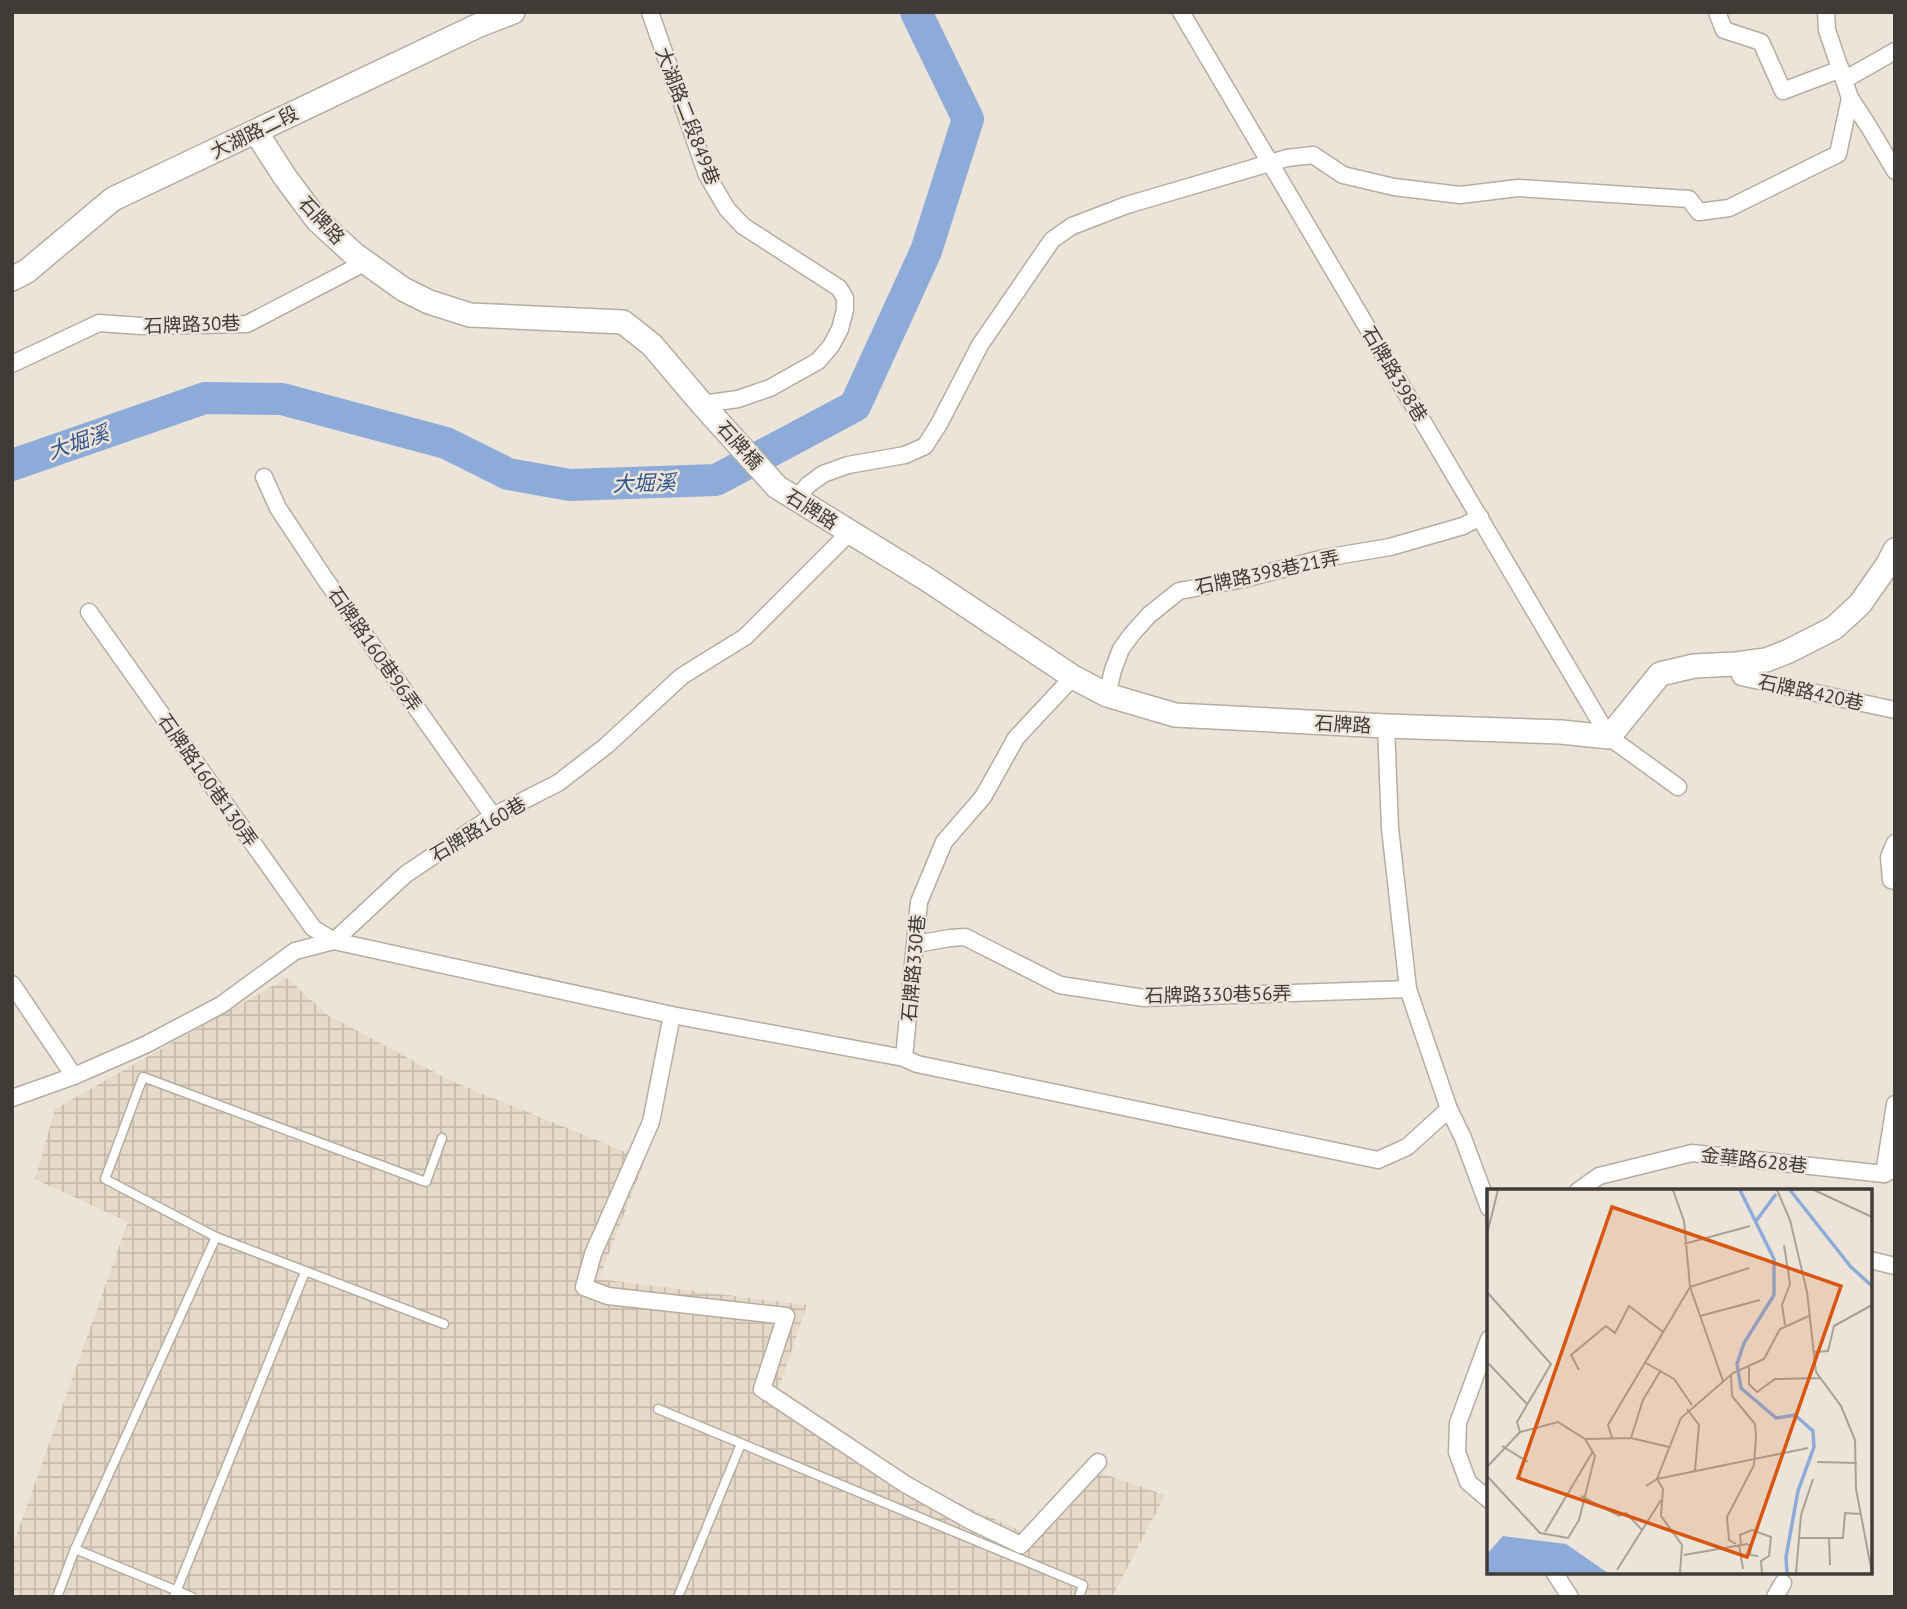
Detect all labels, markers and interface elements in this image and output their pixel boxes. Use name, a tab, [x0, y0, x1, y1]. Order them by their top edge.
street label: 大湖路二段849巷	[651, 44, 725, 188]
street label: 大湖路二段	[206, 100, 302, 164]
street label: 石牌路	[294, 191, 350, 249]
street label: 石牌路30巷	[143, 310, 241, 338]
street label: 石牌路398巷	[1357, 322, 1433, 426]
street label: 石牌橋	[712, 416, 768, 474]
water label: 大堀溪	[44, 418, 115, 465]
water label: 大堀溪	[612, 468, 679, 498]
street label: 石牌路	[781, 484, 843, 534]
street label: 石牌路398巷21弄	[1193, 545, 1341, 599]
street label: 石牌路160巷96弄	[323, 582, 427, 716]
street label: 石牌路420巷	[1756, 669, 1866, 715]
street label: 石牌路160巷130弄	[153, 709, 263, 851]
street label: 石牌路	[1314, 711, 1372, 737]
street label: 石牌路160巷	[426, 791, 530, 867]
street label: 石牌路330巷	[896, 914, 930, 1022]
street label: 石牌路330巷56弄	[1144, 981, 1292, 1007]
street label: 金華路628巷	[1699, 1142, 1809, 1178]
inset map	[1487, 1189, 1872, 1574]

